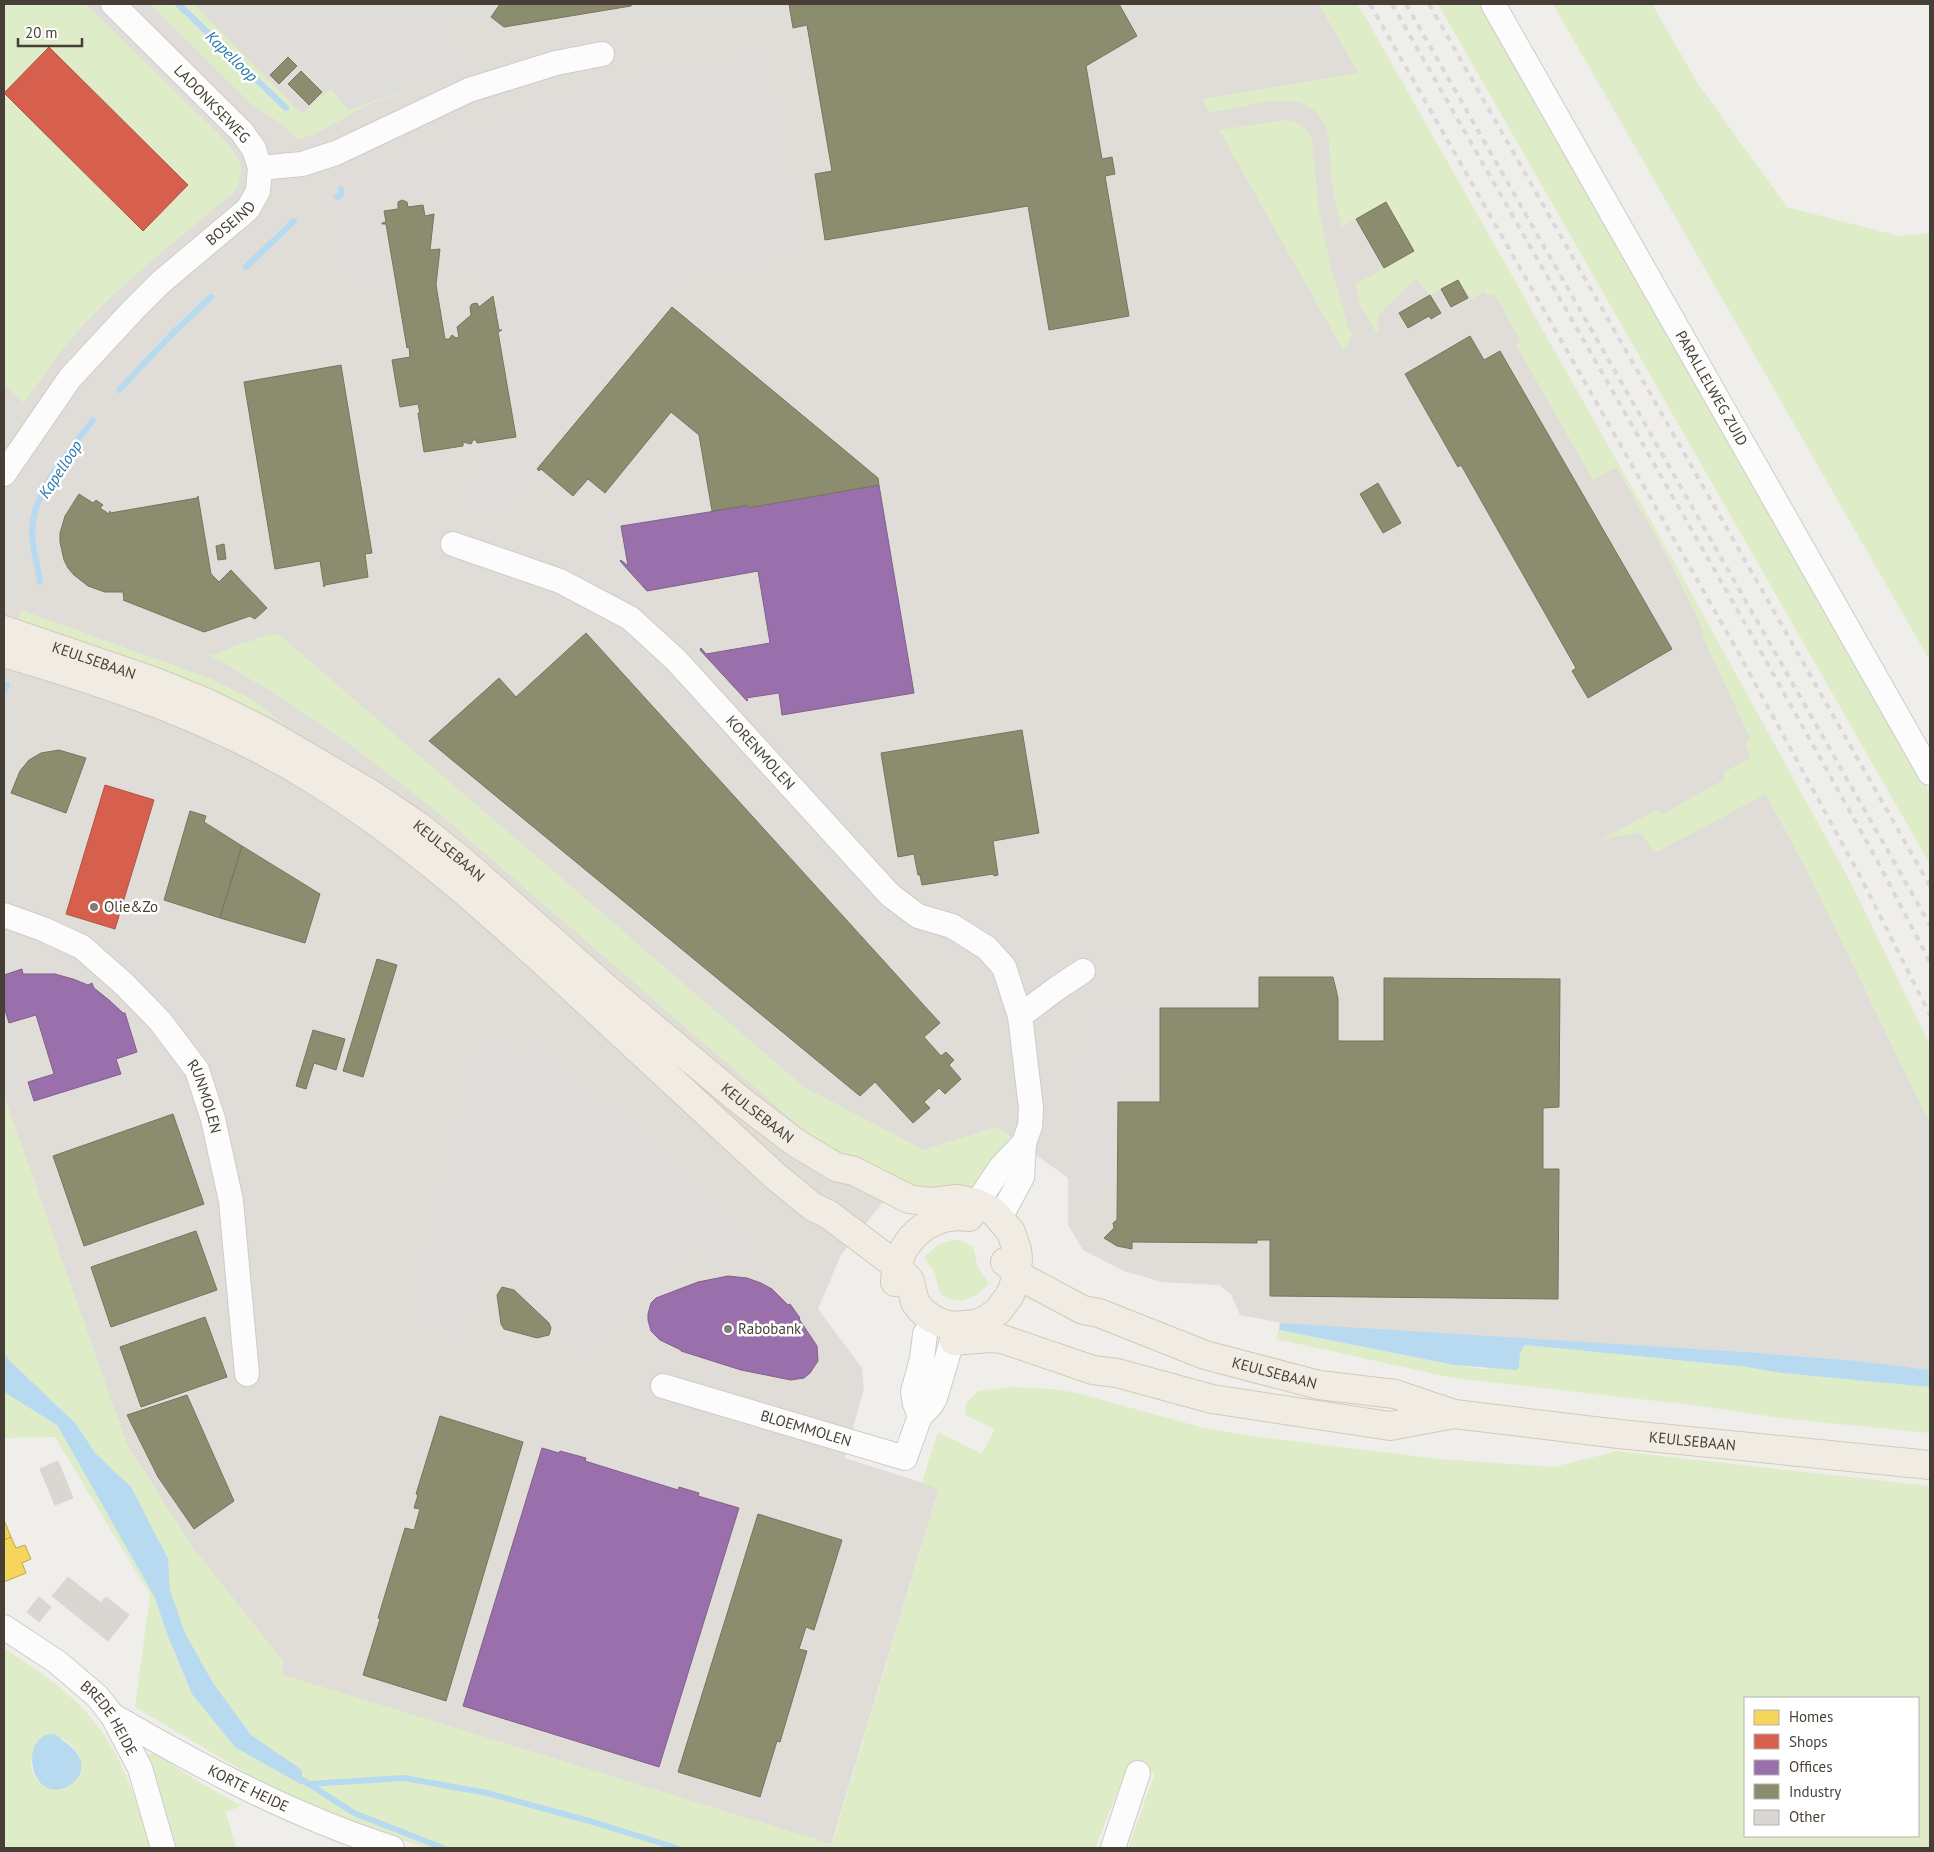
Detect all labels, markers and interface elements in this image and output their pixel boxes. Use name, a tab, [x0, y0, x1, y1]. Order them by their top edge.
scale bar	[18, 15, 81, 47]
text: 20 m	[25, 23, 58, 42]
water label: Kapelloop	[202, 26, 262, 86]
street label: LADONKSEWEG	[170, 61, 254, 147]
street label: BOSEIND	[202, 198, 259, 249]
street label: PARALLELWEG ZUID	[1672, 327, 1752, 449]
water label: Kapelloop	[34, 436, 86, 502]
street label: KEULSEBAAN	[50, 637, 138, 683]
street label: KORENMOLEN	[722, 711, 799, 793]
street label: KEULSEBAAN	[409, 816, 489, 886]
place label: Olie&Zo	[104, 897, 158, 916]
marker: Olie&Zo	[88, 901, 100, 913]
street label: RUNMOLEN	[183, 1055, 226, 1135]
street label: KEULSEBAAN	[717, 1078, 798, 1147]
place label: Rabobank	[738, 1319, 802, 1338]
marker: Rabobank	[722, 1323, 734, 1335]
street label: KEULSEBAAN	[1230, 1352, 1319, 1393]
street label: BLOEMMOLEN	[758, 1406, 854, 1450]
street label: KEULSEBAAN	[1648, 1427, 1737, 1455]
street label: BREDE HEIDE	[77, 1676, 142, 1759]
legend	[1744, 1697, 1919, 1837]
text: Homes	[1789, 1707, 1833, 1726]
text: Shops	[1789, 1732, 1828, 1751]
text: Offices	[1789, 1757, 1833, 1776]
street label: KORTE HEIDE	[205, 1760, 292, 1816]
text: Industry	[1789, 1782, 1841, 1801]
text: Other	[1789, 1807, 1825, 1826]

